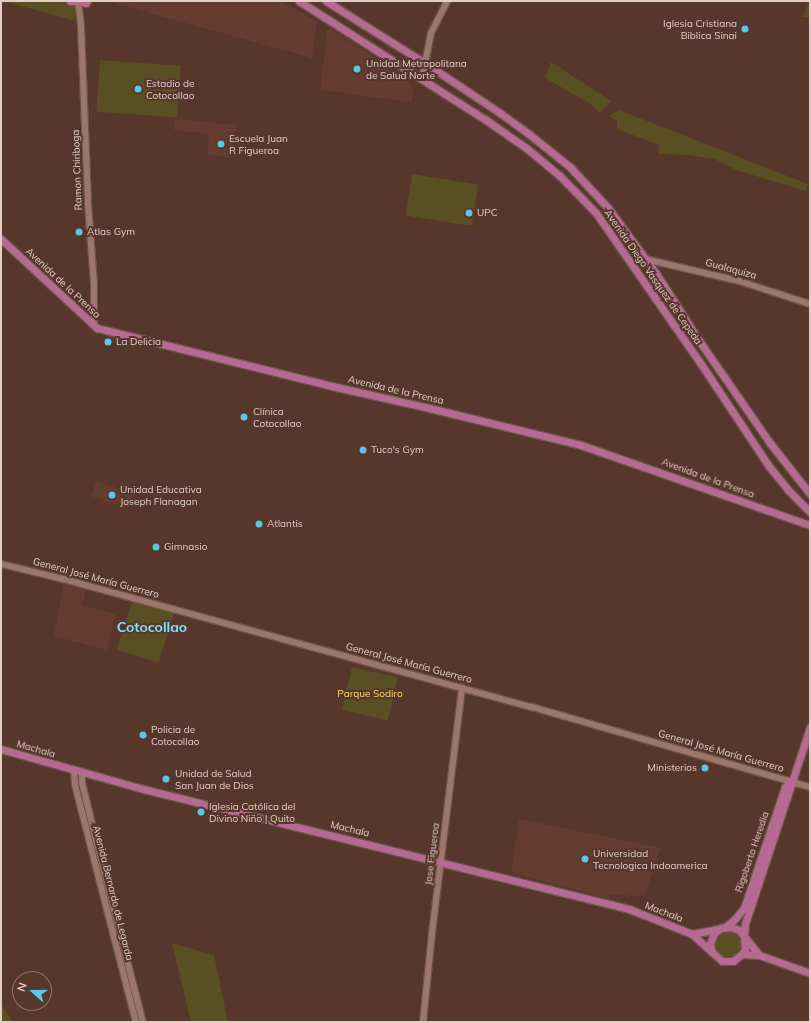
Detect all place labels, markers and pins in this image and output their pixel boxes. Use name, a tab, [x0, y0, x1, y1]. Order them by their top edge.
place label: Iglesia Cristiana Biblica Sinai	[663, 17, 737, 40]
marker: Iglesia Cristiana Biblica Sinai	[740, 24, 750, 34]
place label: Unidad Metropolitana de Salud Norte	[366, 57, 467, 80]
marker: Unidad Metropolitana de Salud Norte	[351, 63, 363, 75]
place label: Estadio de Cotocollao	[146, 77, 194, 100]
marker: Estadio de Cotocollao	[133, 84, 143, 94]
place label: Escuela Juan R Figueroa	[229, 132, 288, 156]
marker: Escuela Juan R Figueroa	[216, 139, 226, 149]
place label: UPC	[477, 207, 498, 219]
marker: UPC	[464, 208, 474, 218]
place label: Atlas Gym	[87, 226, 135, 238]
marker: Atlas Gym	[74, 227, 84, 237]
place label: La Delicia	[116, 336, 161, 348]
marker: La Delicia	[103, 337, 113, 347]
place label: Clínica Cotocollao	[253, 405, 301, 428]
marker: Clínica Cotocollao	[238, 411, 250, 423]
place label: Tuco's Gym	[371, 444, 424, 456]
marker: Tuco's Gym	[358, 445, 368, 455]
place label: Unidad Educativa Joseph Flanagan	[120, 483, 202, 506]
marker: Unidad Educativa Joseph Flanagan	[107, 490, 117, 500]
place label: Atlantis	[267, 518, 303, 530]
marker: Atlantis	[254, 519, 264, 529]
place label: Gimnasio	[164, 541, 207, 553]
marker: Gimnasio	[151, 542, 161, 552]
place label: Policia de Cotocollao	[151, 723, 199, 746]
marker: Policia de Cotocollao	[138, 730, 148, 740]
place label: Ministerios	[647, 762, 697, 774]
marker: Ministerios	[700, 763, 710, 773]
place label: Unidad de Salud San Juan de Dios	[175, 767, 254, 790]
marker: Unidad de Salud San Juan de Dios	[160, 773, 172, 785]
place label: Iglesia Católica del Divino Niño | Quito	[209, 800, 295, 824]
marker: Iglesia Católica del Divino Niño | Quito	[196, 807, 206, 817]
place label: Universidad Tecnologica Indoamerica	[593, 847, 708, 870]
marker: Universidad Tecnologica Indoamerica	[580, 854, 590, 864]

